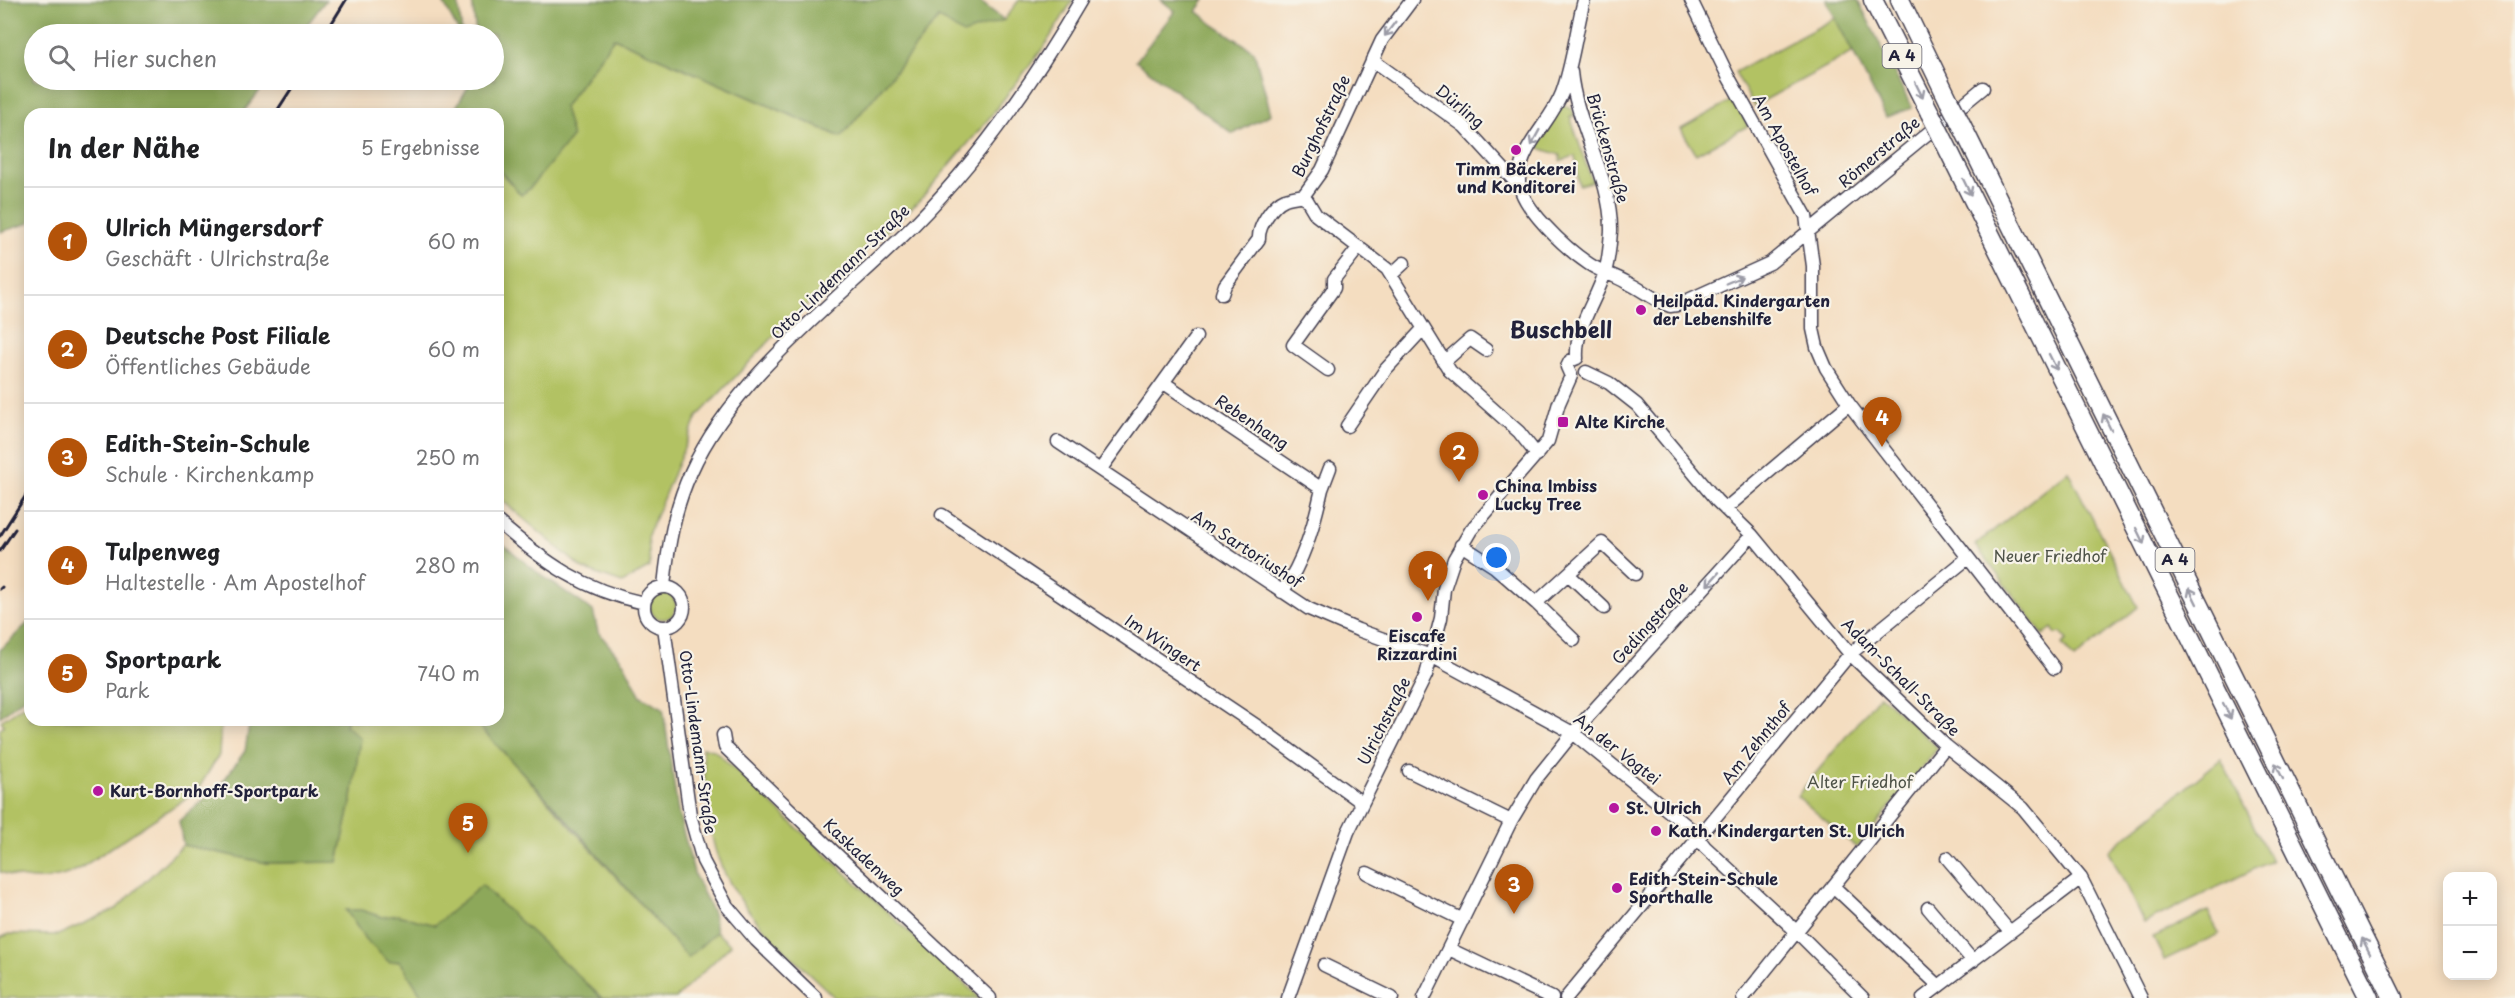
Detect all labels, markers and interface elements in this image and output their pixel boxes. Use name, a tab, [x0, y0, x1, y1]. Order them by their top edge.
one-way arrow	[1384, 20, 1397, 36]
search box	[24, 24, 504, 90]
icon: search	[45, 41, 78, 74]
text: Hier suchen	[93, 41, 217, 74]
road number: A 4	[1882, 44, 1922, 68]
street label: Burghofstraße	[1285, 70, 1355, 181]
street label: Dürling	[1431, 78, 1490, 133]
one-way arrow	[1913, 80, 1925, 98]
street label: Am Apostelhof	[1748, 89, 1825, 202]
street label: Brückenstraße	[1582, 90, 1636, 205]
street label: Römerstraße	[1832, 110, 1924, 193]
text: In der Nähe	[48, 128, 200, 167]
one-way arrow	[1529, 129, 1540, 147]
text: 5 Ergebnisse	[361, 132, 480, 162]
marker: Timm Bäckerei und Konditorei	[1509, 143, 1523, 157]
place label: Timm Bäckerei und Konditorei	[1455, 156, 1577, 198]
one-way arrow	[1961, 178, 1973, 196]
street label: Otto-Lindemann-Straße	[764, 198, 914, 344]
text: Ulrich Müngersdorf	[105, 210, 322, 243]
text: 1	[63, 226, 72, 256]
text: 60 m	[428, 226, 480, 256]
text: Geschäft · Ulrichstraße	[105, 243, 330, 273]
one-way arrow	[1724, 274, 1743, 285]
place label: Heilpäd. Kindergarten der Lebenshilfe	[1653, 288, 1830, 330]
marker: Heilpäd. Kindergarten der Lebenshilfe	[1634, 303, 1648, 317]
district label: Buschbell	[1510, 312, 1612, 345]
text: Deutsche Post Filiale	[105, 318, 331, 351]
text: 2	[60, 334, 75, 364]
text: 60 m	[428, 334, 480, 364]
text: Öffentliches Gebäude	[105, 351, 311, 381]
one-way arrow	[2047, 353, 2059, 370]
street label: Rebenhang	[1211, 388, 1294, 455]
pin: 4	[1862, 398, 1902, 447]
place label: Alte Kirche	[1575, 409, 1665, 433]
one-way arrow	[2100, 413, 2112, 431]
marker: Alte Kirche	[1556, 415, 1570, 429]
text: Edith-Stein-Schule	[105, 426, 310, 459]
pin: 2	[1440, 432, 1478, 482]
text: 3	[61, 442, 74, 472]
text: 250 m	[416, 442, 480, 472]
text: Schule · Kirchenkamp	[105, 459, 314, 489]
place label: China Imbiss Lucky Tree	[1495, 473, 1597, 515]
marker: China Imbiss Lucky Tree	[1476, 488, 1490, 502]
street label: Am Sartoriushof	[1187, 503, 1309, 594]
one-way arrow	[2135, 527, 2147, 545]
text: Tulpenweg	[105, 534, 220, 567]
your location	[1482, 543, 1511, 572]
park label: Neuer Friedhof	[1994, 543, 2108, 567]
road number: A 4	[2156, 548, 2194, 572]
text: 4	[61, 550, 74, 580]
text: 280 m	[415, 550, 480, 580]
pin: 1	[1408, 552, 1448, 601]
text: Haltestelle · Am Apostelhof	[105, 567, 365, 597]
one-way arrow	[1706, 571, 1720, 586]
street label: Gedingstraße	[1605, 576, 1693, 669]
one-way arrow	[2186, 588, 2198, 606]
street label: Im Wingert	[1121, 608, 1207, 677]
marker: Eiscafe Rizzardini	[1410, 610, 1424, 624]
street label: Adam-Schall-Straße	[1837, 612, 1966, 741]
place label: Eiscafe Rizzardini	[1377, 623, 1458, 665]
text: Sportpark	[105, 642, 221, 675]
street label: Otto-Lindemann-Straße	[674, 648, 724, 835]
text: 5	[61, 658, 74, 688]
text: 740 m	[417, 658, 480, 688]
street label: Ulrichstraße	[1351, 672, 1416, 769]
text: Park	[105, 675, 150, 705]
street label: Am Zehnthof	[1715, 695, 1797, 788]
one-way arrow	[2221, 702, 2233, 719]
street label: An der Vogtei	[1569, 707, 1666, 790]
one-way arrow	[2273, 763, 2285, 781]
park label: Alter Friedhof	[1807, 769, 1915, 793]
place label: Kurt-Bornhoff-Sportpark	[110, 778, 319, 802]
marker: Kurt-Bornhoff-Sportpark	[91, 784, 105, 798]
place label: St. Ulrich	[1626, 795, 1702, 819]
marker: St. Ulrich	[1607, 801, 1621, 815]
pin: 5	[448, 804, 488, 853]
street label: Kaskadenweg	[818, 812, 911, 901]
place label: Kath. Kindergarten St. Ulrich	[1668, 818, 1905, 842]
marker: Kath. Kindergarten St. Ulrich	[1649, 824, 1663, 838]
pin: 3	[1494, 864, 1534, 914]
place label: Edith-Stein-Schule Sporthalle	[1629, 866, 1778, 908]
map controls	[2443, 872, 2497, 980]
button: +	[2443, 872, 2497, 926]
marker: Edith-Stein-Schule Sporthalle	[1610, 881, 1624, 895]
button: −	[2443, 926, 2497, 980]
one-way arrow	[2360, 937, 2372, 955]

